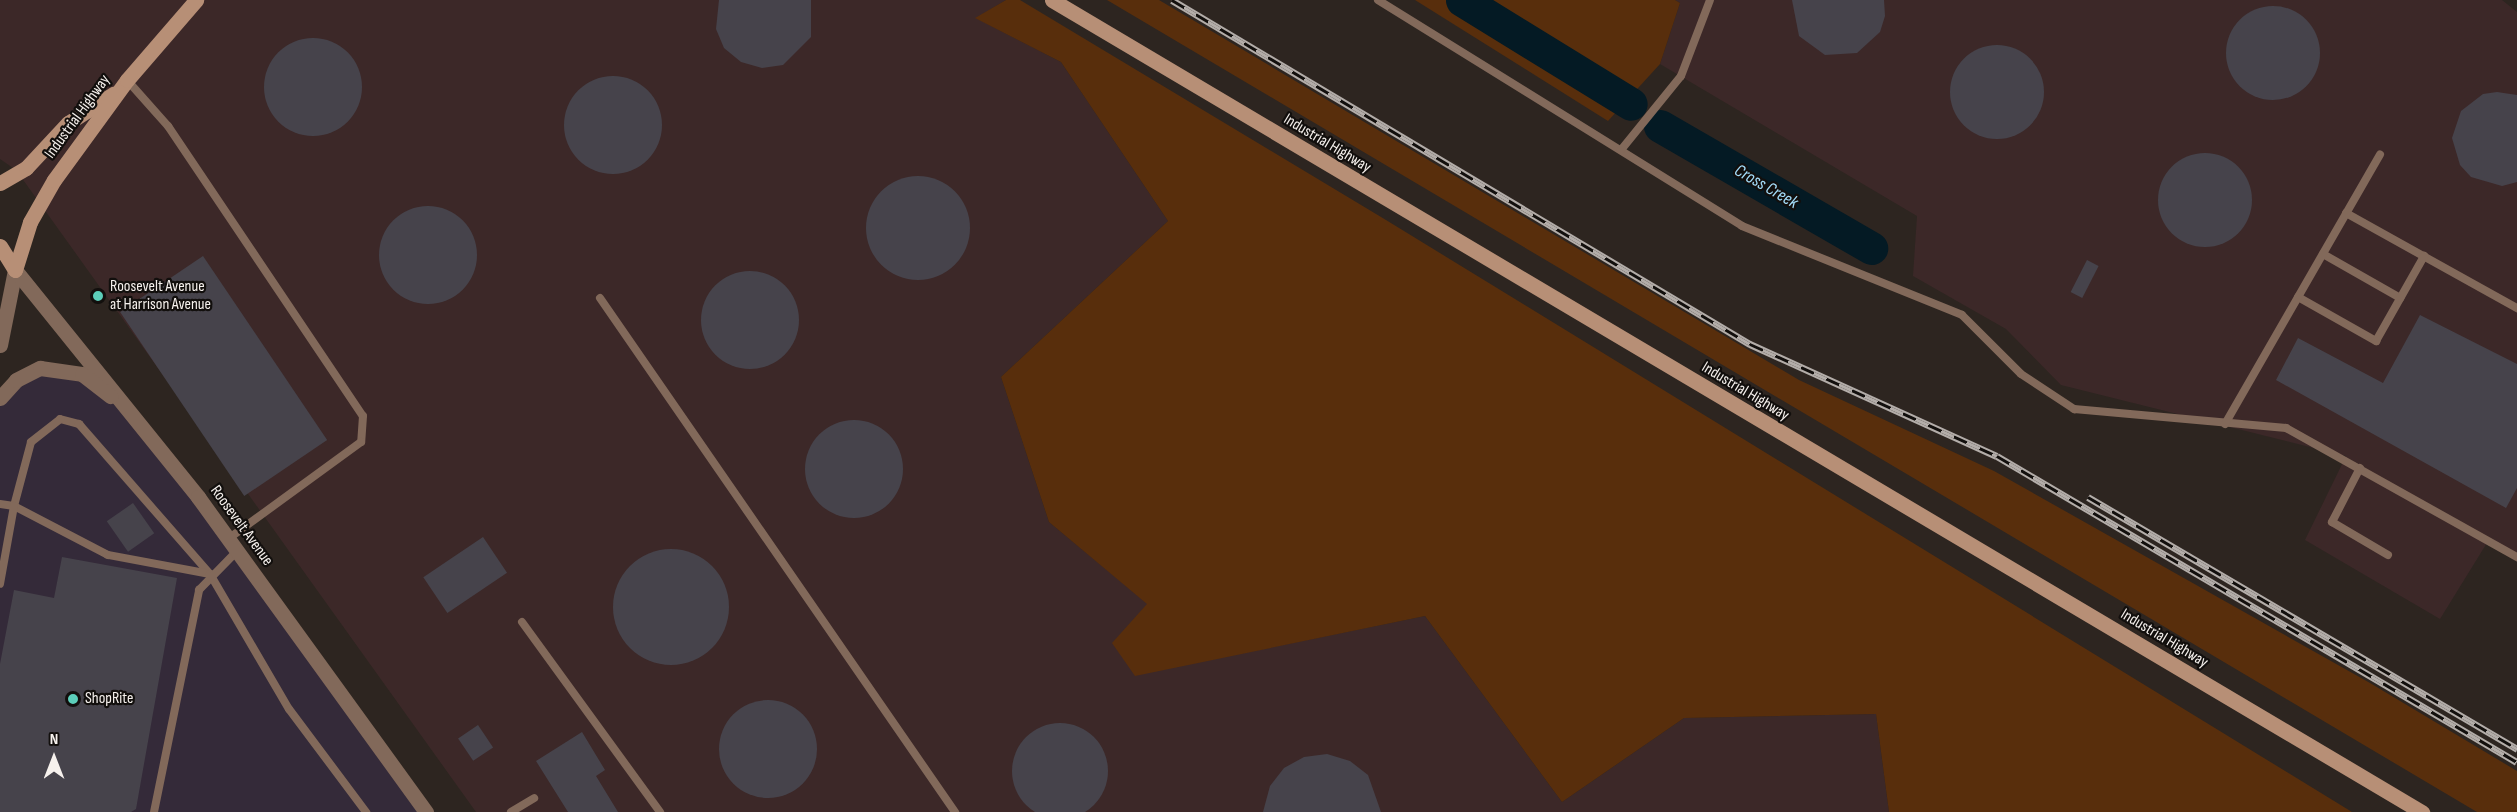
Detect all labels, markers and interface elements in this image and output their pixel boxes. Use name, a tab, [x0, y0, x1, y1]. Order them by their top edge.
street label: Industrial Highway	[41, 71, 115, 163]
street label: Industrial Highway	[1280, 110, 1374, 178]
water label: Cross Creek	[1730, 160, 1802, 214]
place label: Roosevelt Avenue at Harrison Avenue	[110, 277, 211, 315]
marker: Roosevelt Avenue at Harrison Avenue	[91, 289, 105, 303]
street label: Industrial Highway	[1698, 358, 1792, 426]
street label: Roosevelt Avenue	[205, 482, 277, 570]
street label: Industrial Highway	[2117, 605, 2211, 673]
place label: ShopRite	[85, 689, 134, 709]
marker: ShopRite	[66, 692, 80, 706]
north arrow	[24, 728, 84, 788]
text: N	[50, 730, 58, 749]

